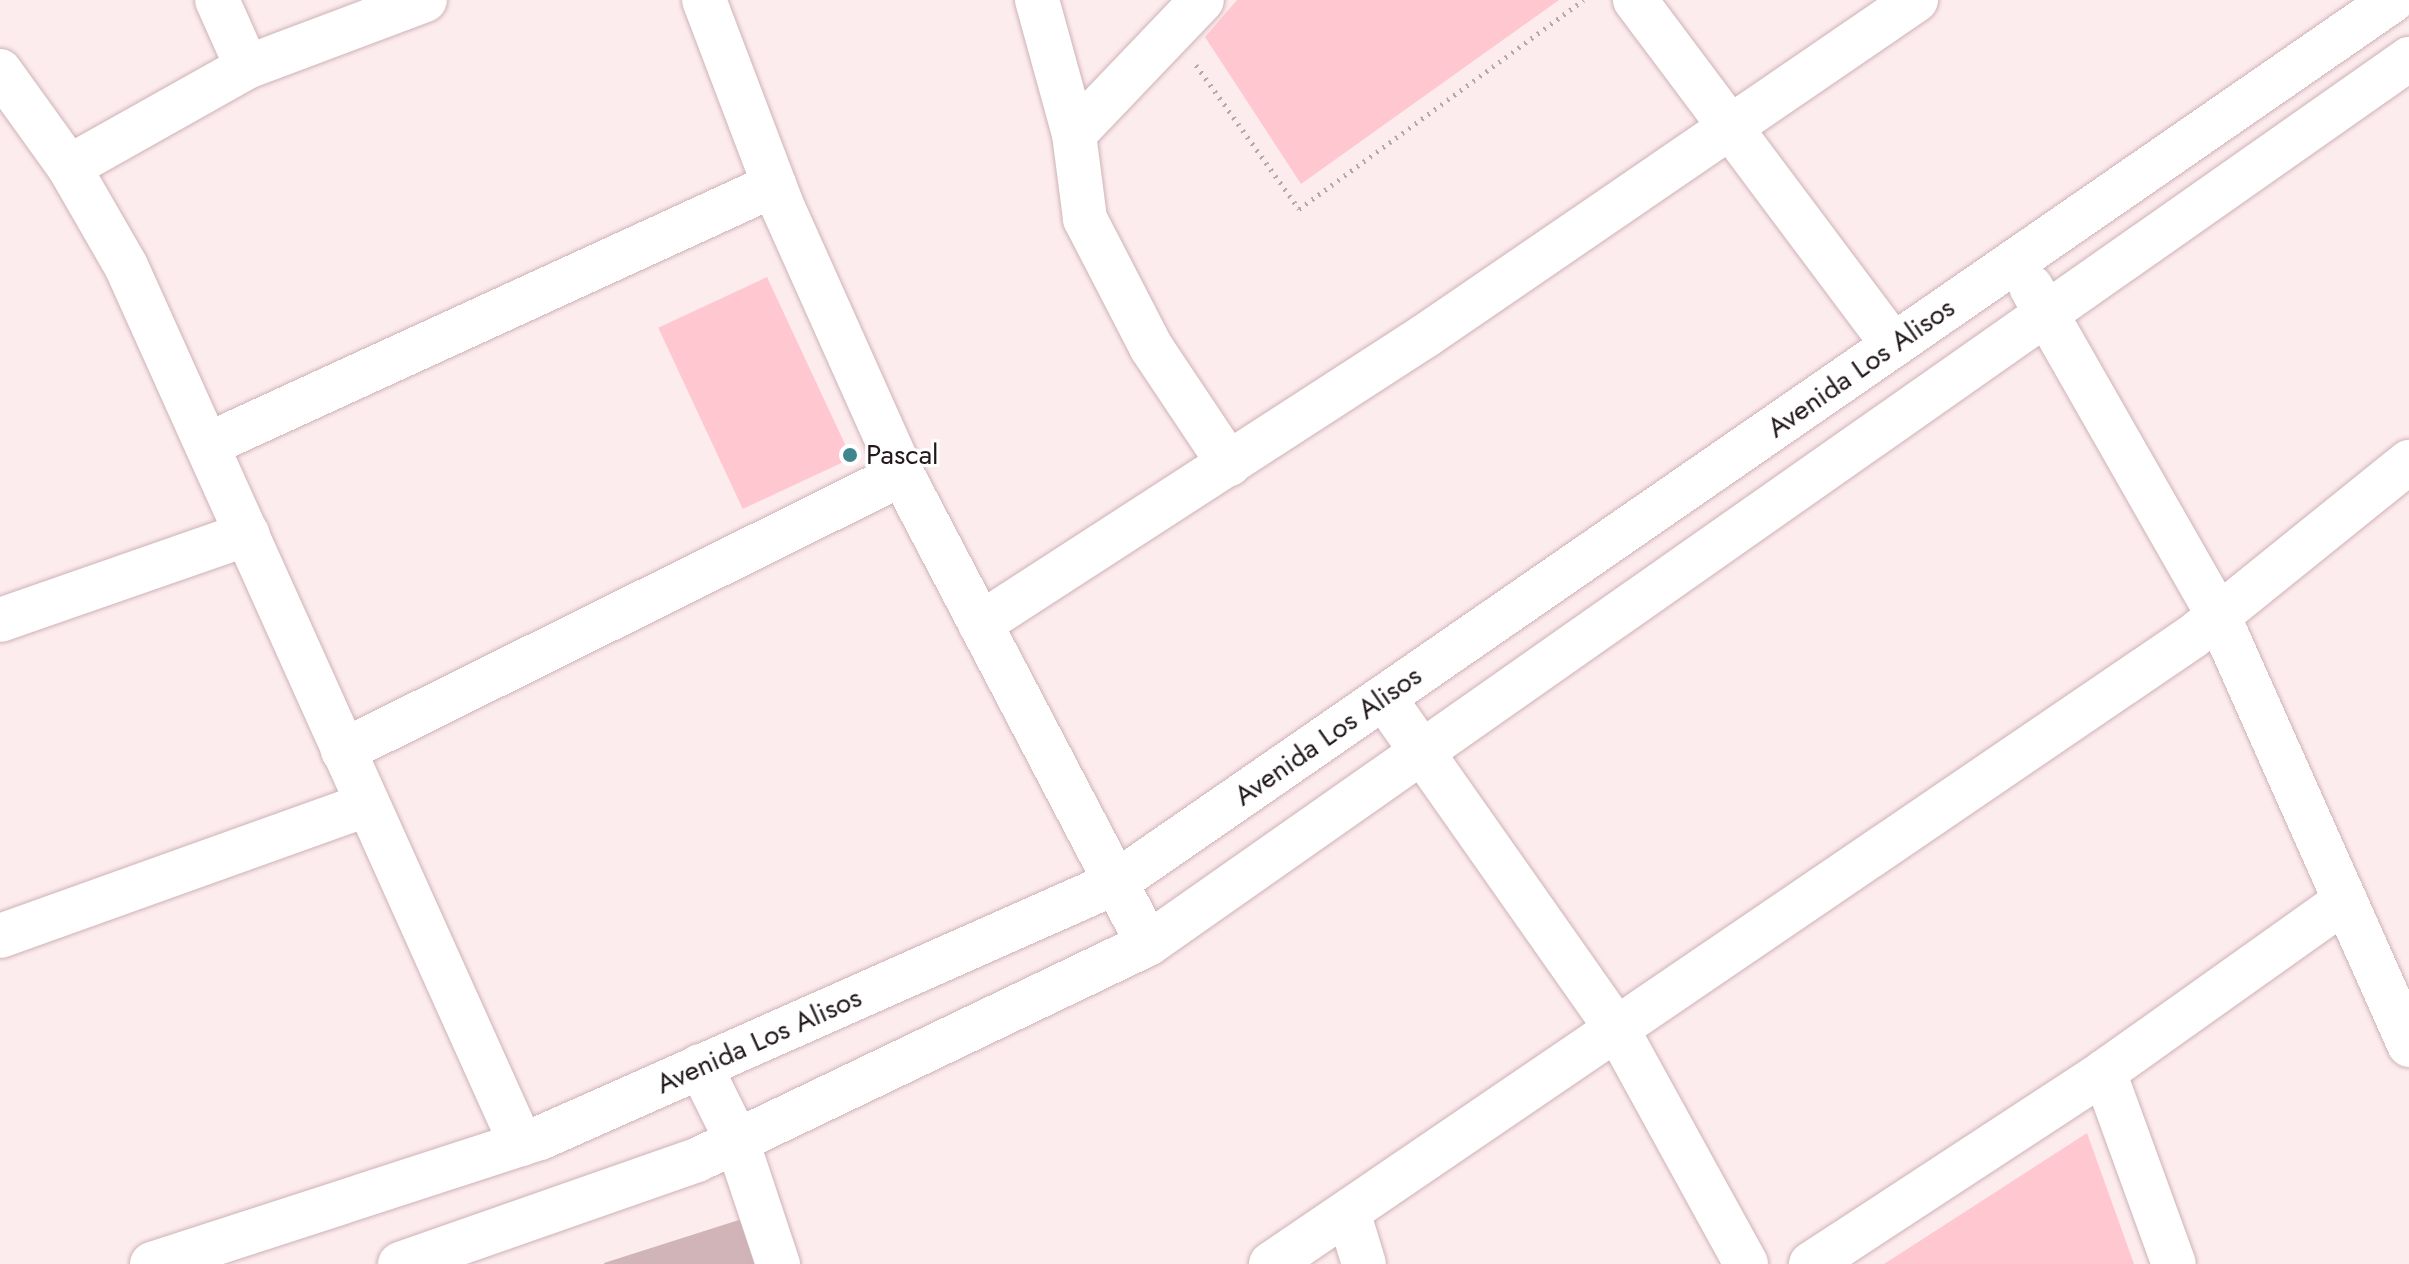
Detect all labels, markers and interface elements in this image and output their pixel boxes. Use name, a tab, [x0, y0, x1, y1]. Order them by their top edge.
street label: Avenida Los Alisos	[1761, 291, 1961, 445]
place label: Pascal	[866, 438, 939, 472]
marker: Pascal	[841, 446, 859, 464]
street label: Avenida Los Alisos	[1228, 659, 1428, 813]
street label: Avenida Los Alisos	[651, 981, 867, 1101]

